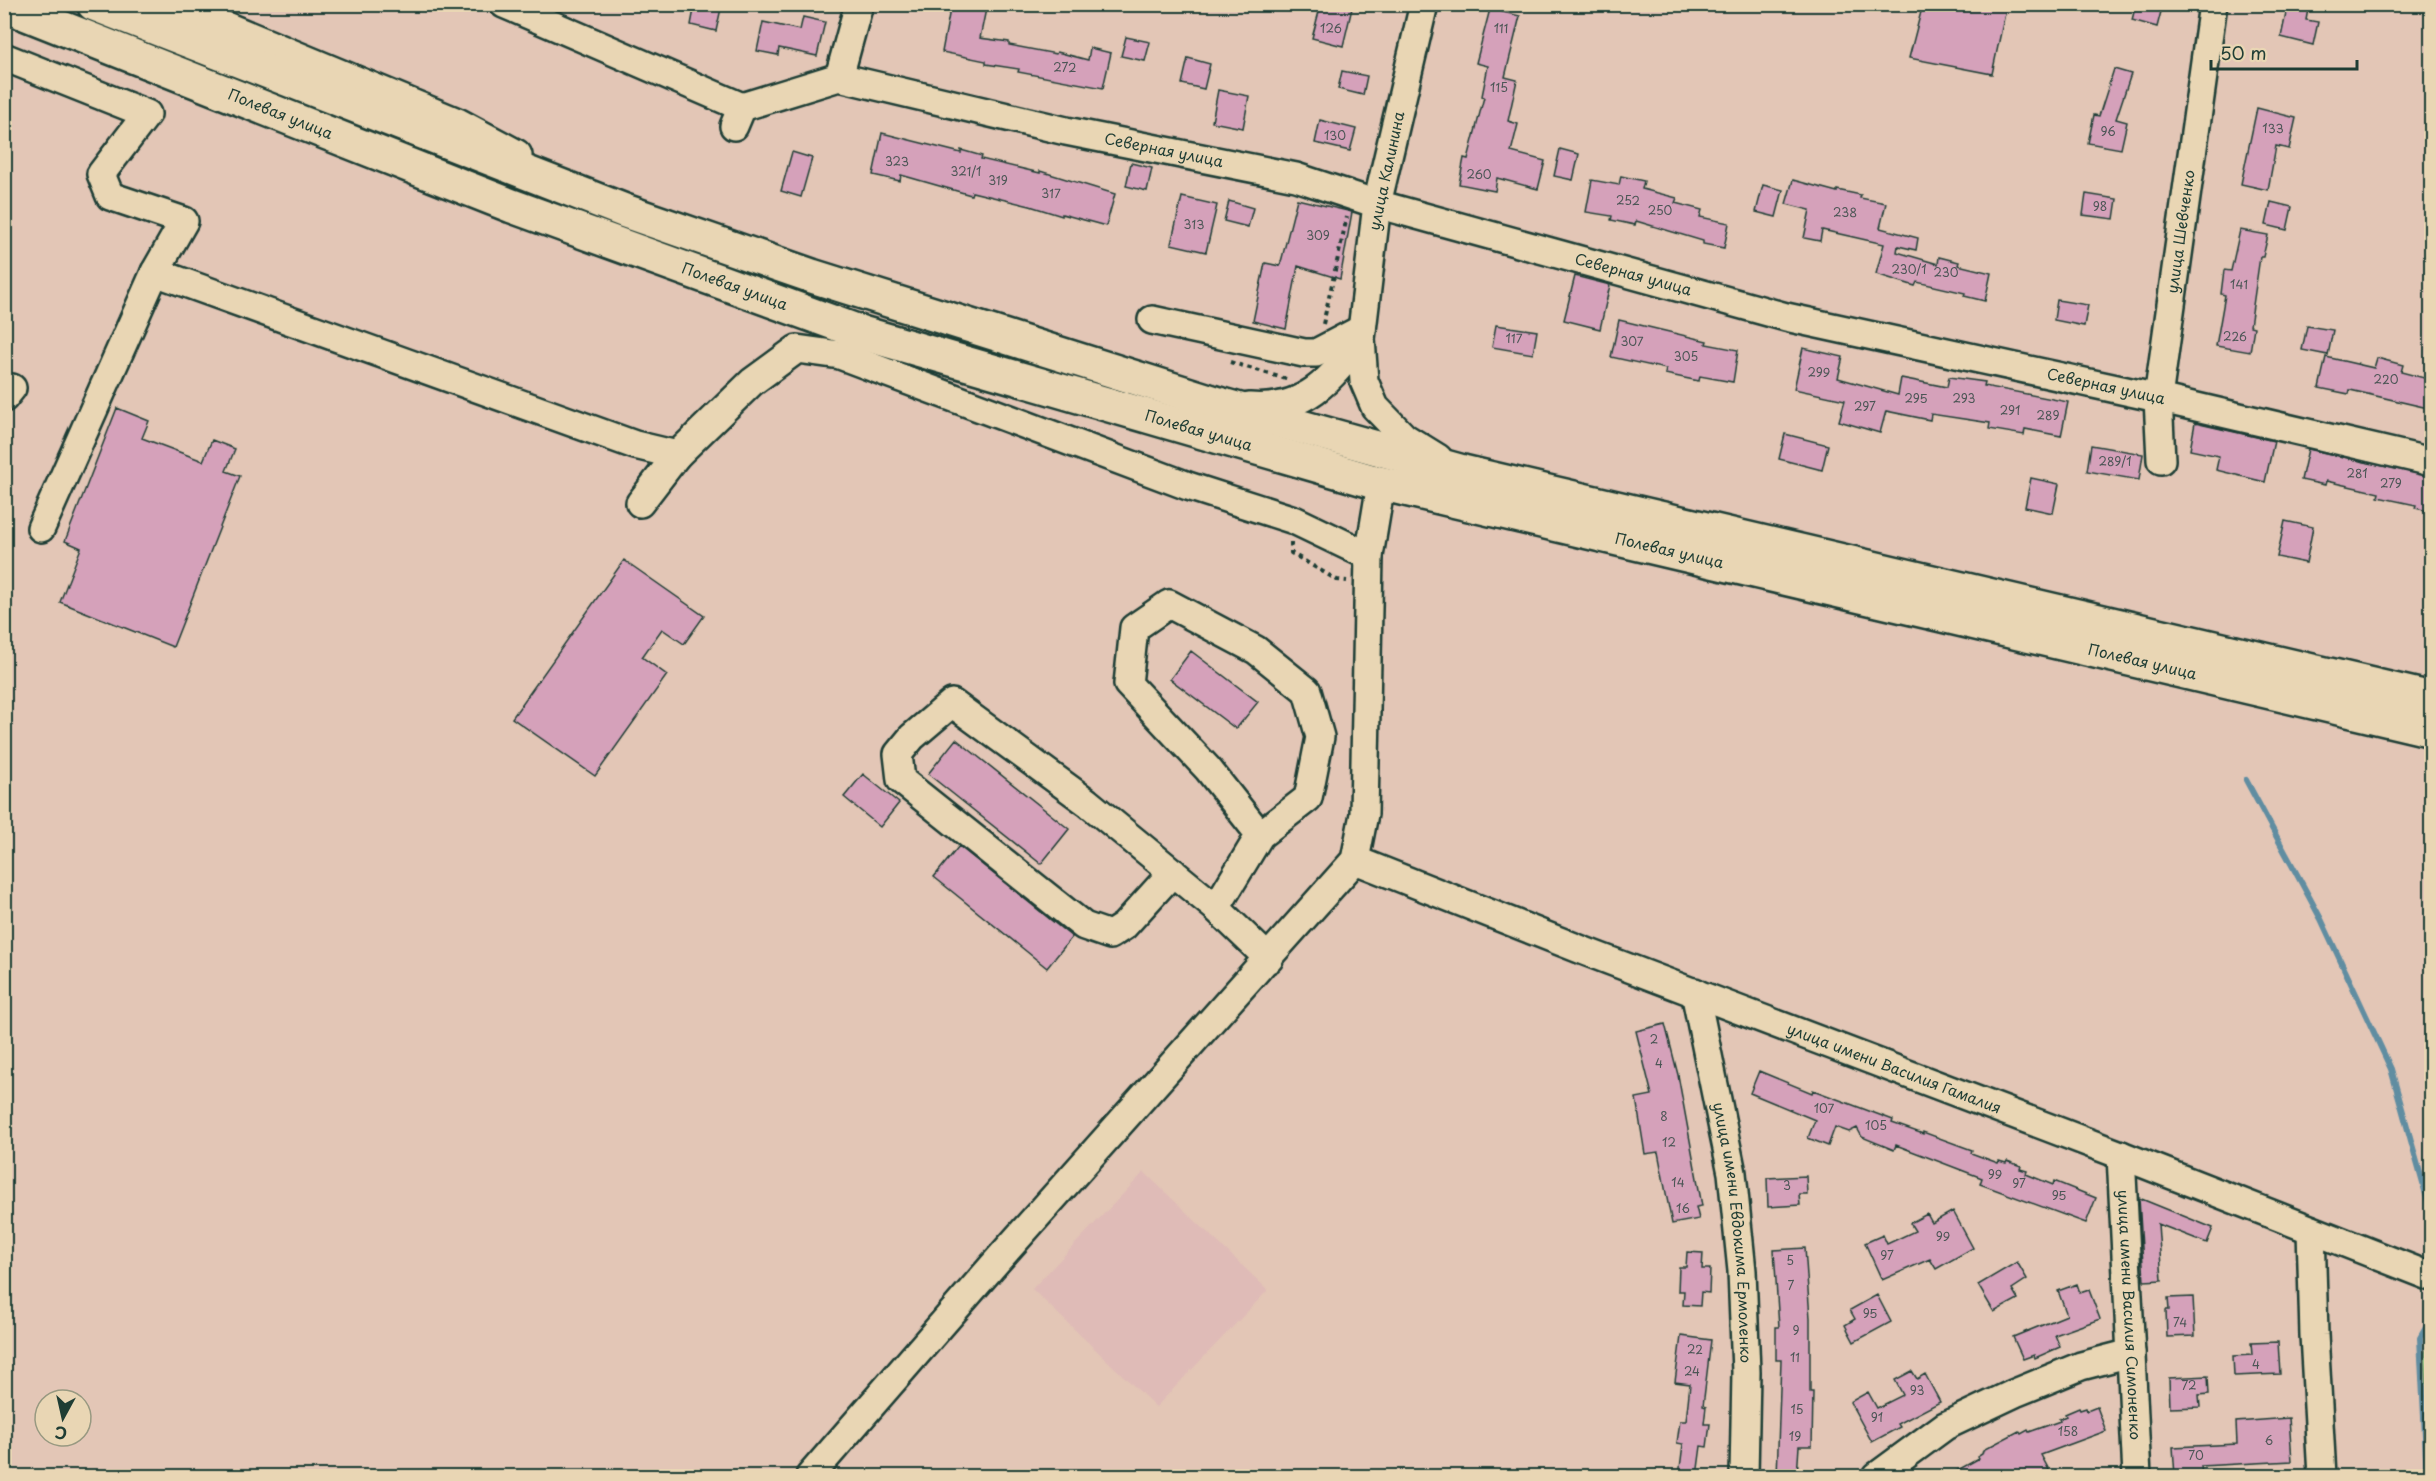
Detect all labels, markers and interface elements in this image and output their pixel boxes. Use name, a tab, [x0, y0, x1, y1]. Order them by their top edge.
house number: 126	[1320, 19, 1342, 37]
house number: 111	[1494, 19, 1508, 37]
scale bar	[2211, 33, 2356, 71]
text: 50 m	[2220, 39, 2267, 66]
house number: 272	[1053, 58, 1077, 76]
house number: 115	[1490, 78, 1508, 96]
street label: Полевая улица	[225, 82, 337, 144]
street label: улица Калинина	[1362, 108, 1409, 232]
house number: 133	[2262, 119, 2284, 137]
house number: 96	[2100, 122, 2116, 140]
street label: Северная улица	[1103, 126, 1226, 172]
house number: 130	[1324, 126, 1346, 144]
house number: 323	[885, 152, 909, 170]
house number: 321/1	[951, 162, 981, 180]
house number: 260	[1466, 165, 1492, 183]
street label: улица Шевченко	[2160, 168, 2200, 295]
house number: 319	[988, 171, 1008, 189]
house number: 317	[1041, 184, 1061, 202]
house number: 252	[1616, 191, 1640, 209]
house number: 98	[2093, 197, 2107, 215]
house number: 250	[1648, 201, 1673, 219]
house number: 238	[1833, 203, 1857, 221]
house number: 313	[1184, 215, 1204, 233]
house number: 309	[1306, 226, 1330, 244]
street label: Северная улица	[1572, 246, 1695, 301]
street label: Полевая улица	[679, 256, 792, 315]
house number: 230/1	[1891, 260, 1927, 278]
house number: 230	[1933, 263, 1959, 281]
house number: 141	[2230, 275, 2248, 293]
house number: 226	[2223, 327, 2247, 345]
house number: 117	[1506, 329, 1523, 347]
house number: 307	[1620, 332, 1644, 350]
house number: 305	[1674, 347, 1698, 365]
street label: Северная улица	[2045, 361, 2168, 409]
house number: 299	[1808, 363, 1830, 381]
house number: 220	[2374, 370, 2399, 388]
house number: 295	[1904, 389, 1928, 407]
house number: 293	[1953, 389, 1976, 407]
house number: 297	[1854, 397, 1876, 415]
house number: 291	[2000, 401, 2020, 419]
street label: Полевая улица	[1142, 403, 1256, 456]
house number: 289	[2037, 406, 2059, 424]
house number: 289/1	[2098, 452, 2132, 470]
house number: 281	[2346, 464, 2368, 482]
house number: 279	[2380, 474, 2402, 492]
street label: Полевая улица	[1613, 526, 1727, 574]
street label: Полевая улица	[2086, 637, 2200, 685]
street label: улица имени Василия Гамалия	[1784, 1016, 2005, 1118]
house number: 2	[1650, 1030, 1658, 1048]
house number: 4	[1655, 1054, 1663, 1072]
house number: 107	[1814, 1099, 1835, 1117]
street label: улица имени Евдокима Ермоленко	[1708, 1100, 1759, 1363]
house number: 8	[1660, 1107, 1668, 1125]
house number: 105	[1865, 1116, 1887, 1134]
house number: 12	[1662, 1133, 1676, 1151]
house number: 99	[1988, 1165, 2002, 1183]
house number: 14	[1671, 1173, 1685, 1191]
house number: 97	[2012, 1174, 2026, 1192]
house number: 3	[1783, 1176, 1791, 1194]
house number: 95	[2052, 1186, 2066, 1204]
street label: улица имени Василия Симоненко	[2113, 1189, 2148, 1440]
house number: 16	[1676, 1199, 1690, 1217]
house number: 99	[1936, 1227, 1950, 1245]
house number: 97	[1880, 1246, 1894, 1264]
house number: 5	[1786, 1251, 1794, 1269]
house number: 7	[1788, 1276, 1795, 1294]
house number: 95	[1863, 1304, 1877, 1322]
house number: 74	[2173, 1313, 2187, 1331]
house number: 9	[1792, 1321, 1800, 1339]
house number: 22	[1687, 1340, 1703, 1358]
house number: 11	[1790, 1348, 1800, 1366]
house number: 4	[2252, 1355, 2260, 1373]
house number: 24	[1684, 1362, 1700, 1380]
house number: 72	[2181, 1376, 2197, 1394]
house number: 93	[1910, 1381, 1924, 1399]
north arrow	[33, 1388, 93, 1448]
house number: 15	[1790, 1400, 1804, 1418]
house number: 91	[1871, 1408, 1883, 1426]
text: С	[53, 1421, 68, 1447]
house number: 158	[2058, 1422, 2078, 1440]
house number: 19	[1789, 1427, 1801, 1445]
house number: 6	[2265, 1431, 2273, 1449]
house number: 70	[2188, 1446, 2204, 1464]

